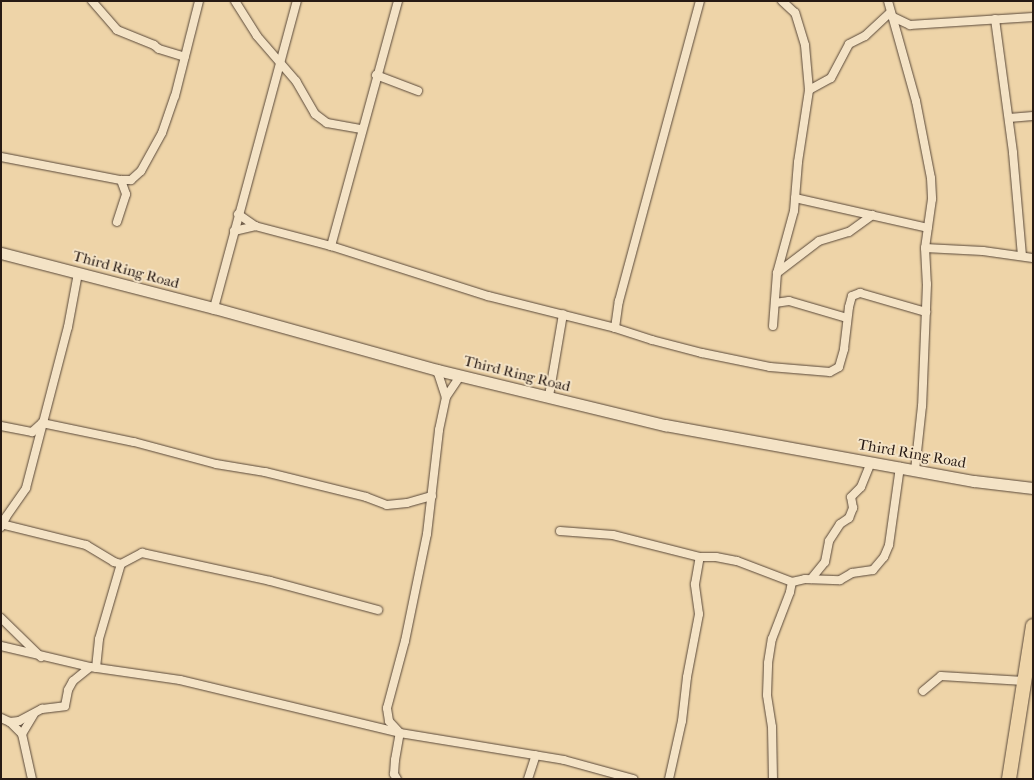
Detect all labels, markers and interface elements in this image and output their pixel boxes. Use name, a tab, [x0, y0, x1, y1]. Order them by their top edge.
street label: Third Ring Road	[71, 247, 181, 293]
street label: Third Ring Road	[462, 352, 572, 396]
street label: Third Ring Road	[857, 436, 967, 472]

